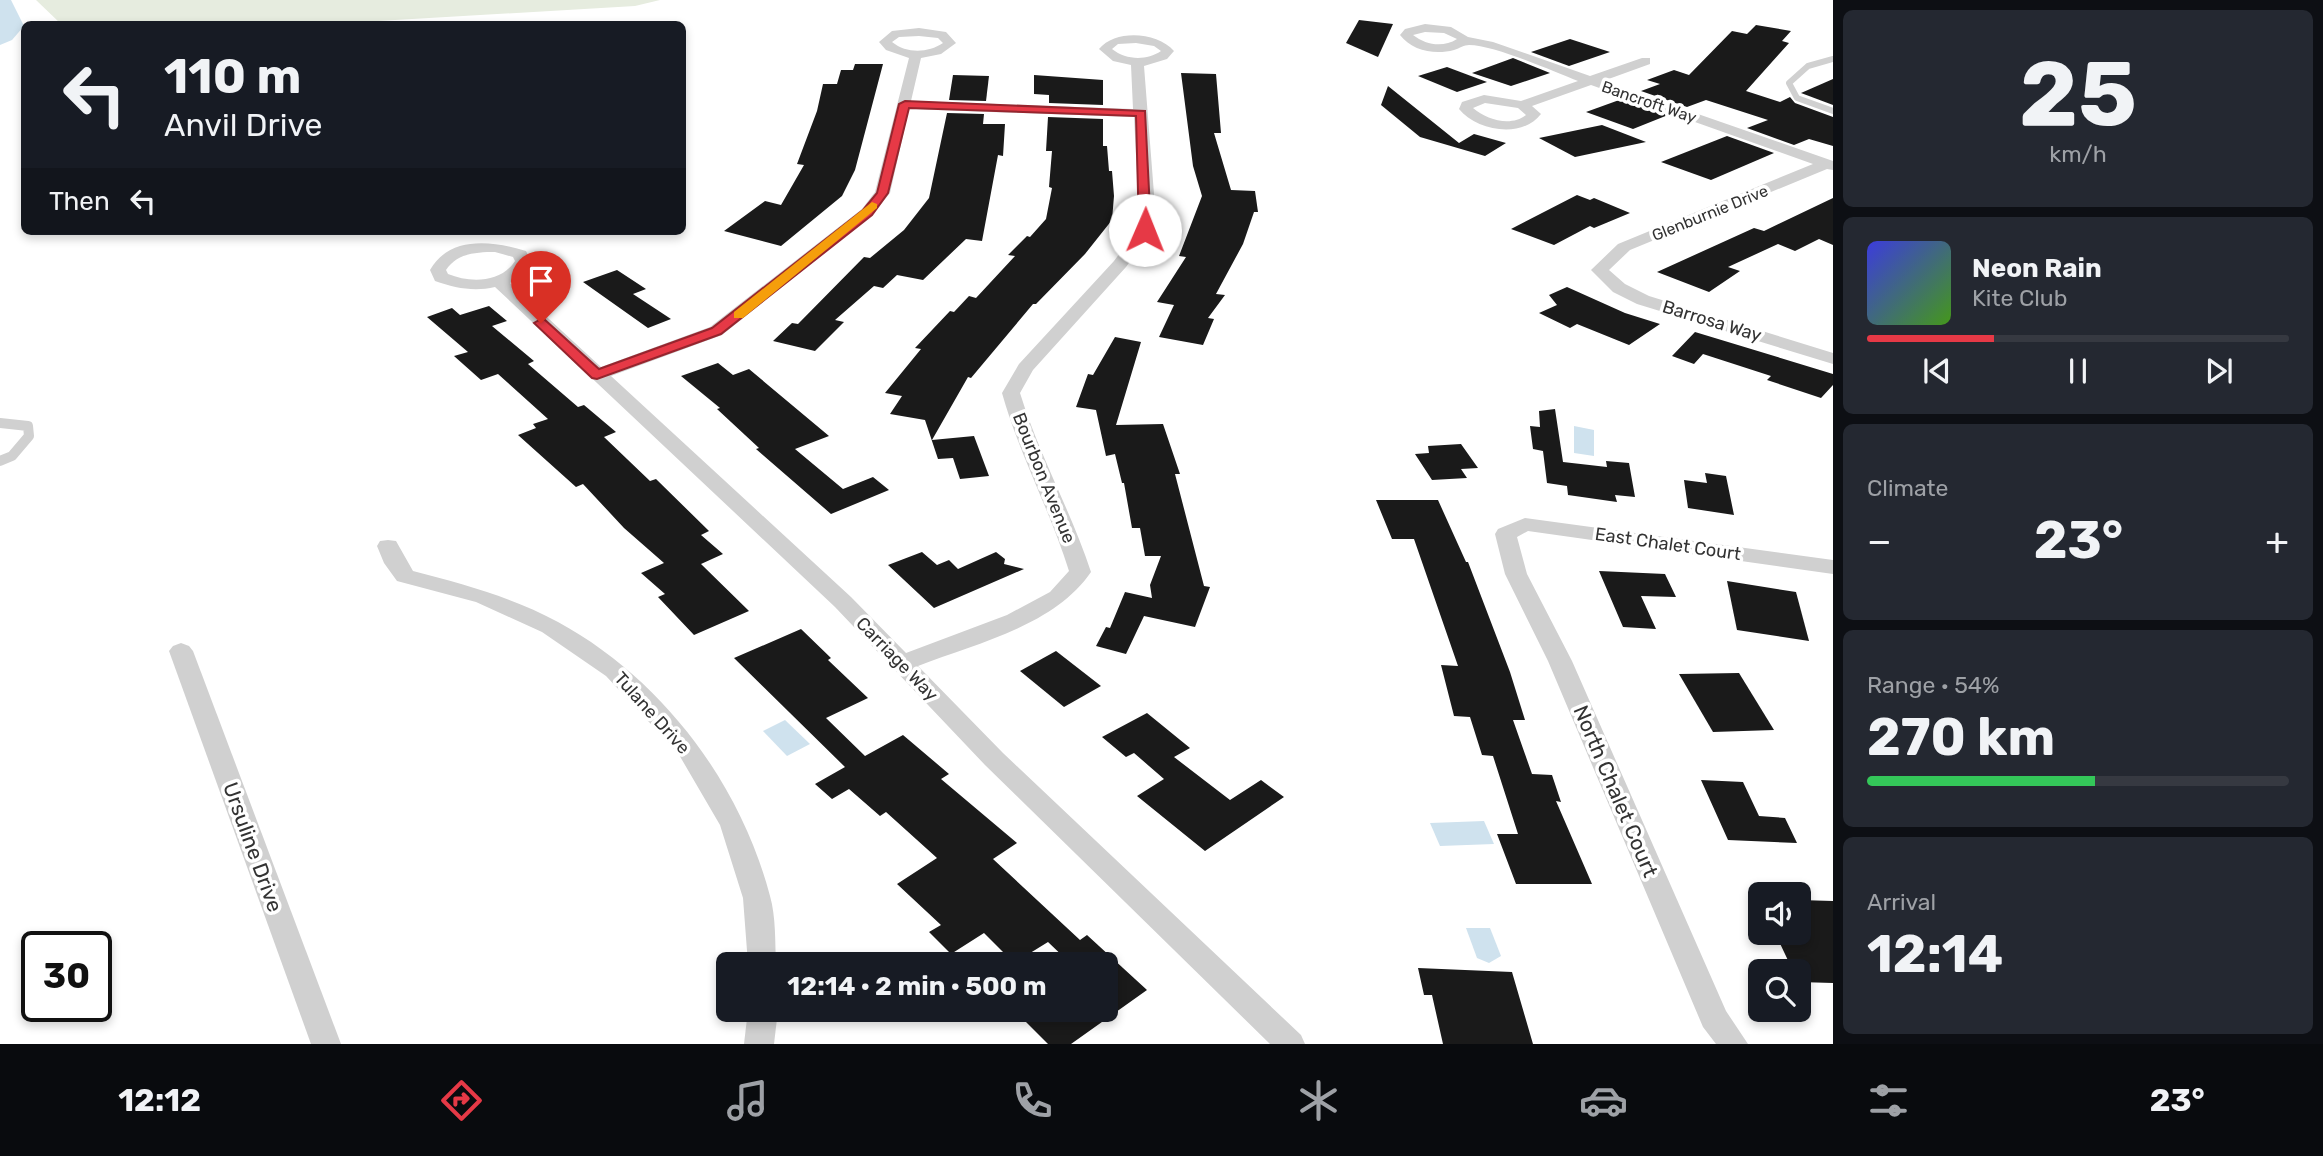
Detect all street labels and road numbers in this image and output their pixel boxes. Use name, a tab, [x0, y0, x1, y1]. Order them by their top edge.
street label: Bancroft Way	[1599, 77, 1699, 127]
street label: Glenburnie Drive	[1649, 181, 1771, 245]
street label: Barrosa Way	[1660, 295, 1764, 347]
street label: Bourbon Avenue	[1008, 409, 1080, 547]
street label: East Chalet Court	[1594, 523, 1742, 565]
street label: Carriage Way	[851, 612, 943, 706]
street label: Tulane Drive	[609, 667, 695, 759]
street label: North Chalet Court	[1569, 701, 1663, 881]
street label: Ursuline Drive	[218, 779, 288, 915]

